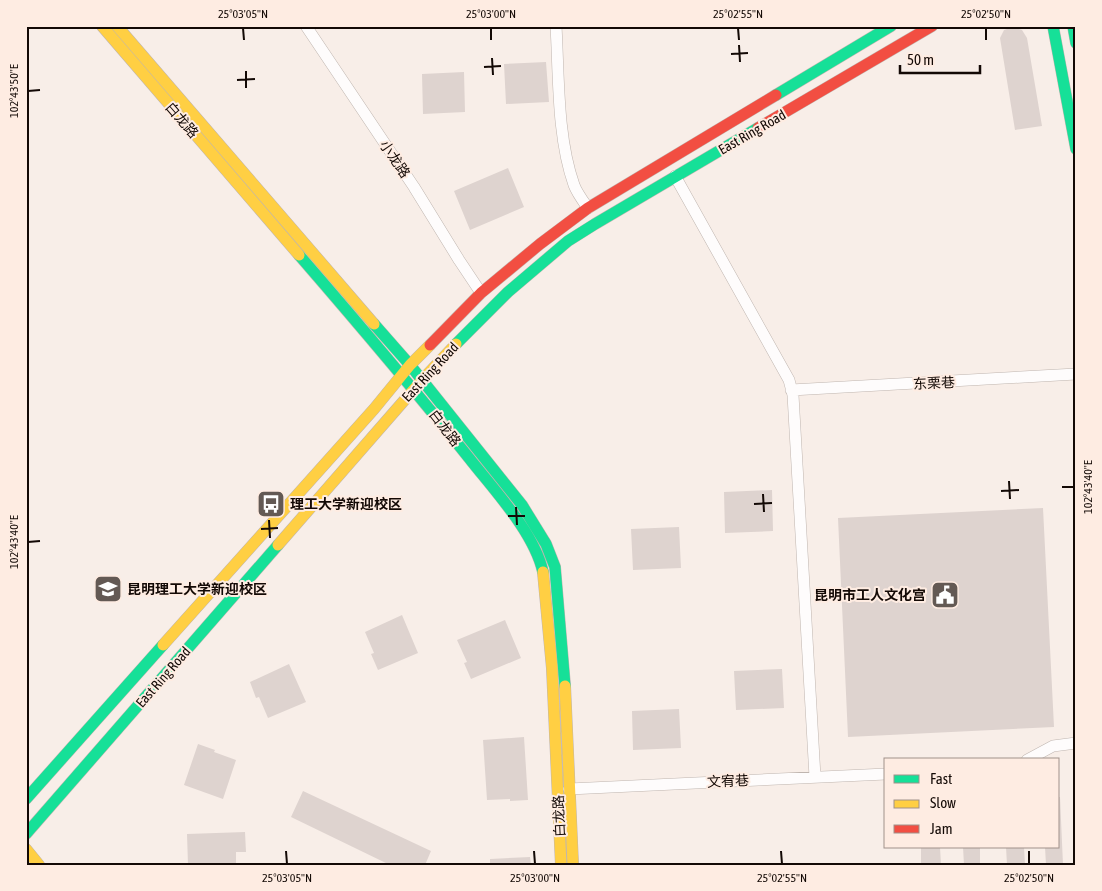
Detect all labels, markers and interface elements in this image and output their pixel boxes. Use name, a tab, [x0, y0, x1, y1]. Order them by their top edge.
text: 25°03'05"N	[218, 7, 268, 21]
text: 25°03'00"N	[466, 7, 516, 21]
text: 25°02'55"N	[713, 7, 763, 21]
text: 25°02'50"N	[961, 7, 1011, 21]
scale bar	[900, 42, 980, 74]
text: 50 m	[907, 51, 934, 68]
text: 102°43'50"E	[7, 64, 21, 118]
street label: 白龙路	[162, 99, 202, 141]
street label: East Ring Road	[716, 106, 788, 158]
street label: 小龙路	[377, 137, 413, 181]
street label: East Ring Road	[399, 339, 461, 405]
street label: 东栗巷	[913, 374, 955, 392]
street label: 白龙路	[426, 407, 464, 449]
text: 102°43'40"E	[1081, 460, 1095, 514]
bus stop icon: 理工大学新迎校区	[256, 489, 286, 519]
place label: 理工大学新迎校区	[290, 496, 402, 512]
text: 102°43'40"E	[7, 515, 21, 569]
school or university icon: 昆明理工大学新迎校区	[93, 574, 123, 604]
public building icon: 昆明市工人文化宫	[930, 580, 960, 610]
place label: 昆明理工大学新迎校区	[127, 581, 267, 597]
place label: 昆明市工人文化宫	[814, 587, 926, 603]
street label: East Ring Road	[132, 643, 194, 711]
legend	[884, 758, 1060, 848]
text: Fast	[930, 770, 952, 787]
street label: 文宥巷	[707, 772, 749, 790]
text: Slow	[930, 794, 956, 811]
street label: 白龙路	[550, 795, 568, 837]
text: Jam	[930, 820, 953, 837]
text: 25°03'05"N	[262, 871, 312, 885]
text: 25°03'00"N	[510, 871, 560, 885]
text: 25°02'55"N	[757, 871, 807, 885]
text: 25°02'50"N	[1004, 871, 1054, 885]

